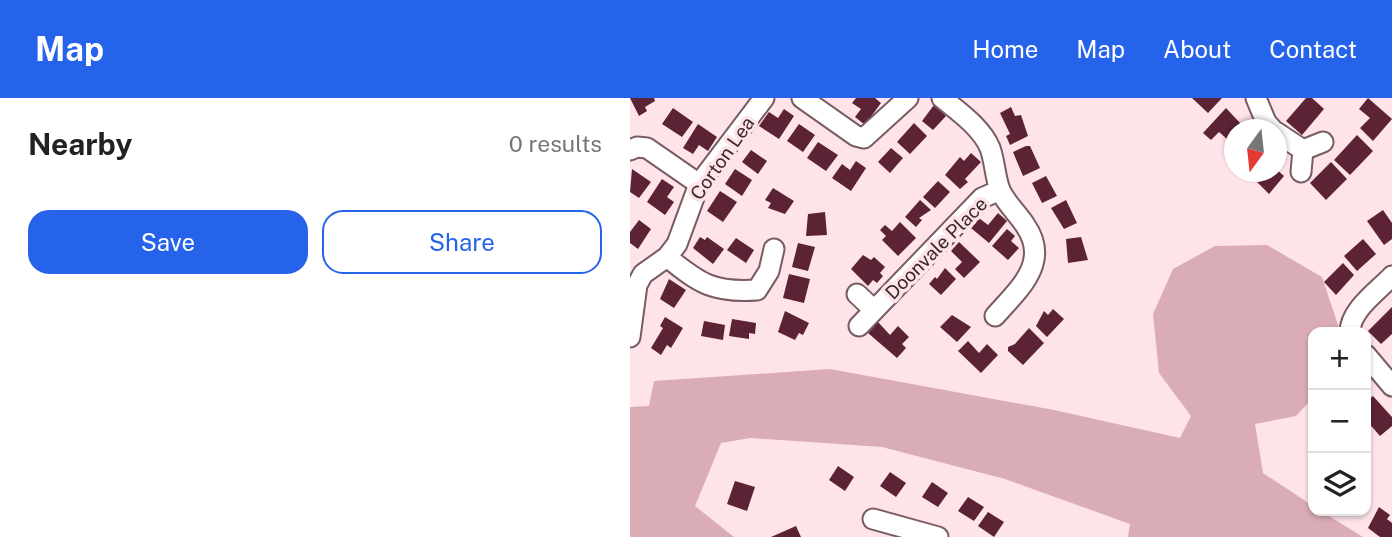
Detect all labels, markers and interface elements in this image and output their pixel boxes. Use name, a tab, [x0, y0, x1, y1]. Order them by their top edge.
text: Map	[35, 30, 104, 68]
text: Home	[972, 35, 1038, 63]
text: Map	[1076, 35, 1125, 63]
text: About	[1163, 35, 1231, 63]
text: Contact	[1269, 35, 1357, 63]
street label: Corton Lea	[685, 112, 759, 204]
north arrow	[1224, 119, 1287, 182]
text: Nearby	[28, 126, 132, 162]
text: 0 results	[509, 130, 602, 157]
street label: Doonvale Place	[880, 192, 992, 304]
button: Save	[28, 210, 308, 274]
button: Share	[322, 210, 602, 274]
map controls	[1308, 327, 1371, 516]
button: +	[1308, 327, 1371, 390]
button: −	[1308, 390, 1371, 453]
button: layers	[1308, 453, 1371, 516]

